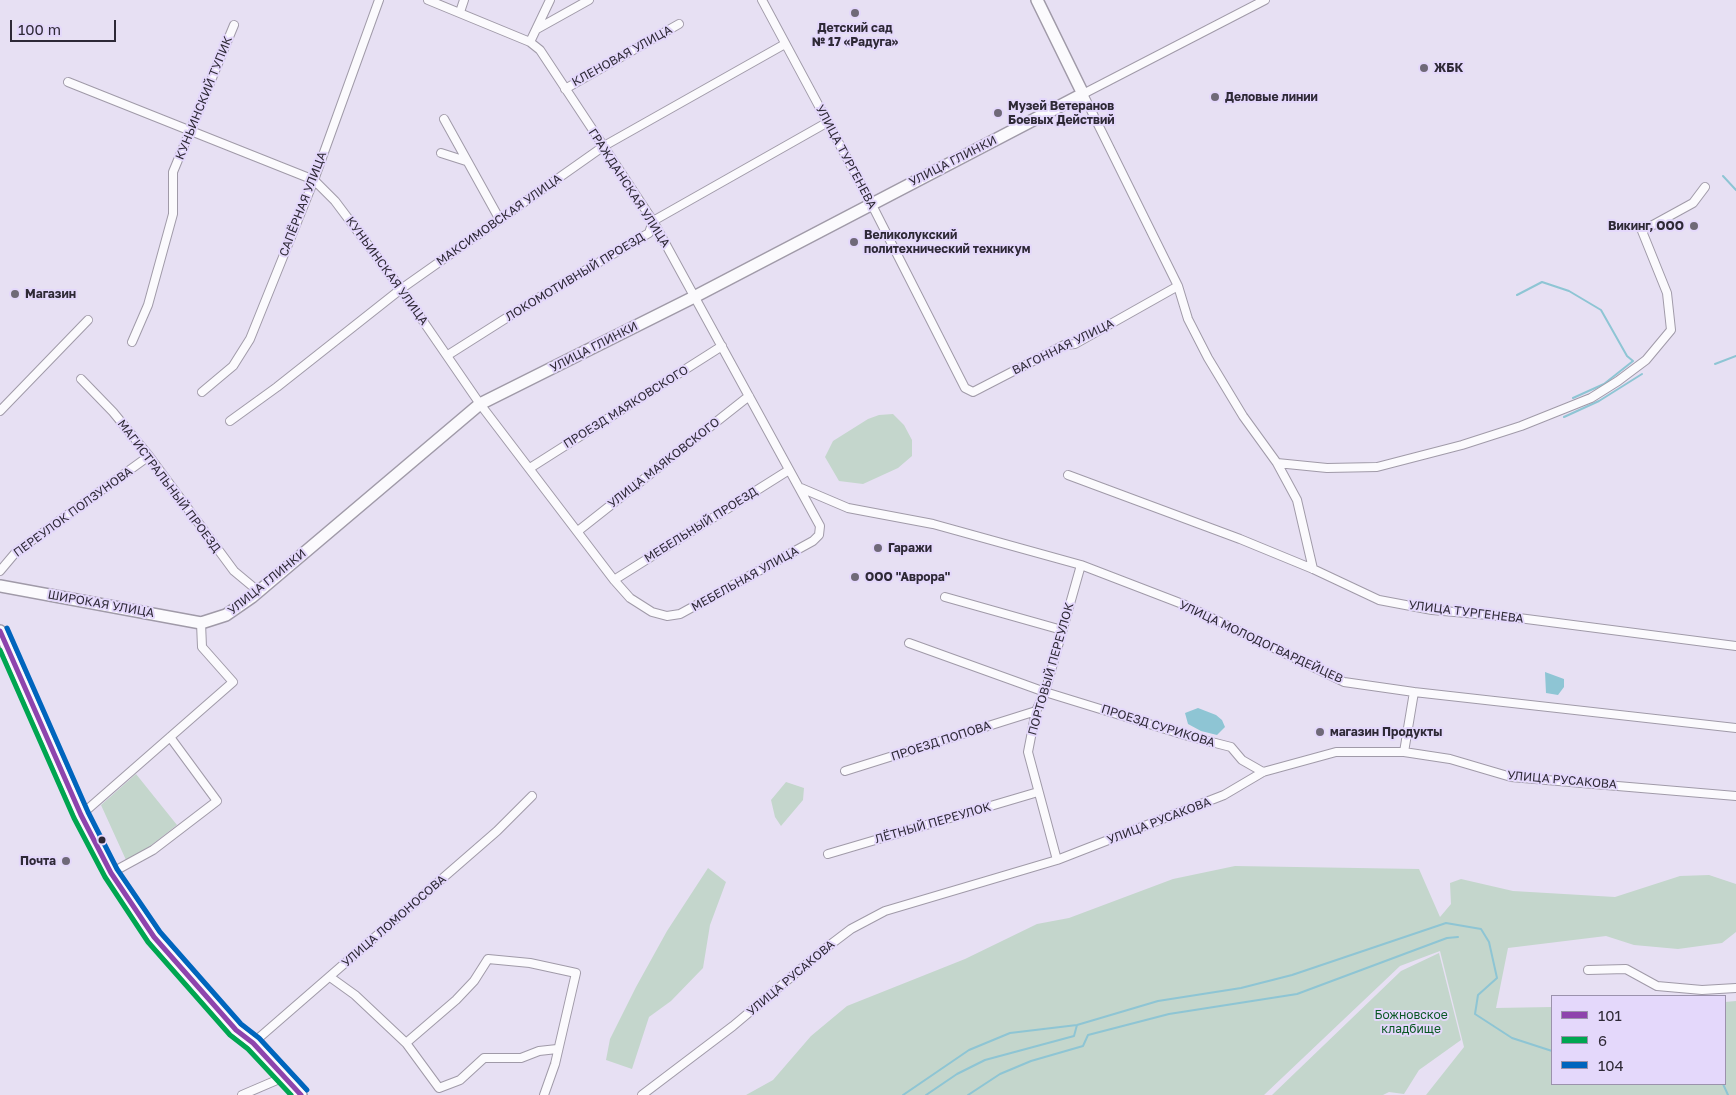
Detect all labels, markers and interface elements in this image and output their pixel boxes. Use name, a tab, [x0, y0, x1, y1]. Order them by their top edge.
marker: Детский сад № 17 «Радуга»	[849, 7, 861, 19]
scale bar	[12, 10, 119, 42]
text: 100 m	[18, 20, 61, 38]
place label: Детский сад № 17 «Радуга»	[812, 21, 898, 49]
street label: КЛЕНОВАЯ УЛИЦА	[569, 23, 675, 89]
street label: КУНЬИНСКИЙ ТУПИК	[173, 34, 235, 162]
place label: ЖБК	[1434, 61, 1463, 75]
marker: ЖБК	[1418, 62, 1430, 74]
place label: Деловые линии	[1225, 90, 1318, 104]
marker: Деловые линии	[1209, 91, 1221, 103]
place label: Музей Ветеранов Боевых Действий	[1008, 99, 1115, 127]
street label: УЛИЦА ТУРГЕНЕВА	[813, 103, 879, 211]
marker: Музей Ветеранов Боевых Действий	[992, 107, 1004, 119]
street label: ГРАЖДАНСКАЯ УЛИЦА	[585, 126, 673, 250]
street label: УЛИЦА ГЛИНКИ	[907, 133, 999, 189]
street label: САПЁРНАЯ УЛИЦА	[276, 150, 330, 258]
street label: МАКСИМОВСКАЯ УЛИЦА	[434, 171, 564, 269]
street label: КУНЬИНСКАЯ УЛИЦА	[343, 214, 431, 328]
place label: Викинг, ООО	[1608, 219, 1684, 233]
marker: Викинг, ООО	[1688, 220, 1700, 232]
place label: Великолукский политехнический техникум	[864, 228, 1030, 256]
street label: ЛОКОМОТИВНЫЙ ПРОЕЗД	[503, 230, 647, 324]
marker: Великолукский политехнический техникум	[848, 236, 860, 248]
place label: Магазин	[25, 287, 76, 301]
marker: Магазин	[9, 288, 21, 300]
street label: ВАГОННАЯ УЛИЦА	[1010, 316, 1116, 378]
street label: УЛИЦА ГЛИНКИ	[548, 319, 640, 375]
street label: ПРОЕЗД МАЯКОВСКОГО	[561, 363, 691, 451]
street label: УЛИЦА МАЯКОВСКОГО	[605, 415, 723, 511]
street label: МАГИСТРАЛЬНЫЙ ПРОЕЗД	[114, 417, 224, 555]
street label: ПЕРЕУЛОК ПОЛЗУНОВА	[11, 464, 135, 560]
street label: МЕБЕЛЬНЫЙ ПРОЕЗД	[642, 484, 760, 566]
place label: Гаражи	[888, 541, 932, 555]
marker: Гаражи	[872, 542, 884, 554]
street label: МЕБЕЛЬНАЯ УЛИЦА	[689, 544, 801, 614]
street label: УЛИЦА ГЛИНКИ	[225, 546, 309, 618]
place label: ООО "Аврора"	[865, 570, 950, 584]
marker: ООО "Аврора"	[849, 571, 861, 583]
street label: ШИРОКАЯ УЛИЦА	[47, 588, 155, 620]
street label: УЛИЦА МОЛОДОГВАРДЕЙЦЕВ	[1177, 598, 1345, 686]
street label: УЛИЦА ТУРГЕНЕВА	[1408, 598, 1524, 626]
street label: ПОРТОВЫЙ ПЕРЕУЛОК	[1025, 601, 1077, 737]
street label: ПРОЕЗД СУРИКОВА	[1099, 702, 1217, 750]
street label: ПРОЕЗД ПОПОВА	[889, 718, 993, 764]
place label: магазин Продукты	[1330, 725, 1442, 739]
marker: магазин Продукты	[1314, 726, 1326, 738]
street label: УЛИЦА РУСАКОВА	[1507, 768, 1617, 792]
street label: УЛИЦА РУСАКОВА	[1105, 795, 1213, 847]
street label: ЛЁТНЫЙ ПЕРЕУЛОК	[873, 800, 993, 846]
unlabelled marker	[97, 835, 107, 845]
place label: Почта	[20, 854, 56, 868]
marker: Почта	[60, 855, 72, 867]
street label: УЛИЦА ЛОМОНОСОВА	[339, 872, 449, 970]
street label: УЛИЦА РУСАКОВА	[744, 937, 838, 1019]
legend	[1551, 995, 1726, 1085]
text: 101	[1598, 1006, 1622, 1024]
park label: Божновское кладбище	[1374, 1008, 1448, 1036]
text: 6	[1598, 1031, 1607, 1049]
text: 104	[1598, 1056, 1624, 1074]

